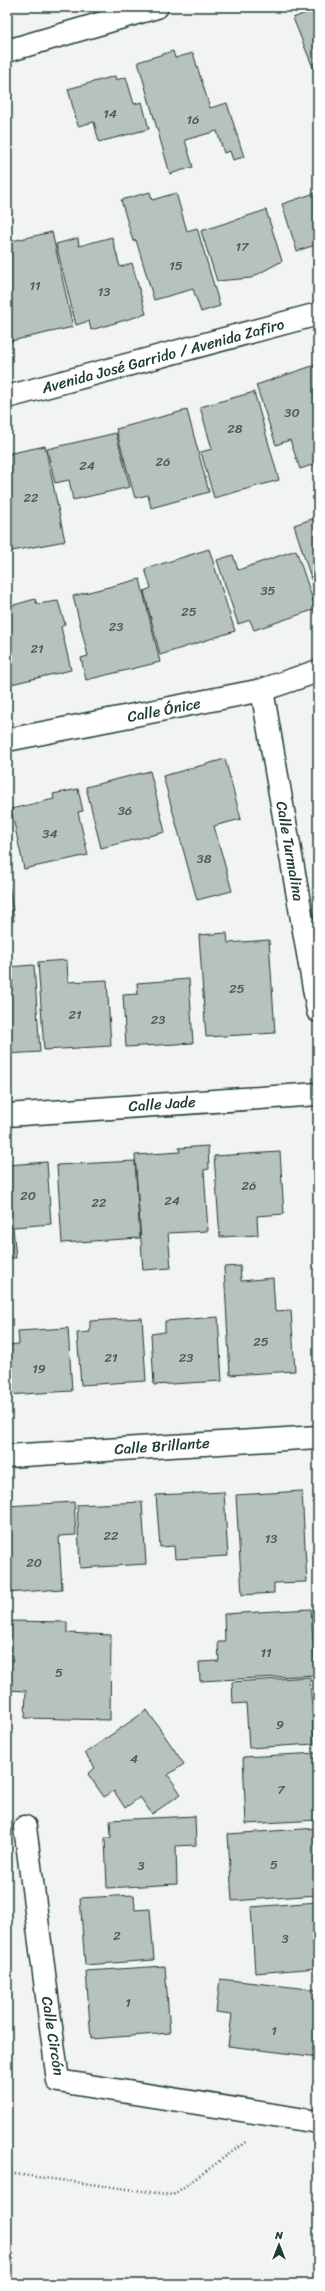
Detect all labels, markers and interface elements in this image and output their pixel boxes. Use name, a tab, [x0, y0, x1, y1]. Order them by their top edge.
house number: 14	[103, 102, 117, 125]
house number: 16	[187, 108, 199, 131]
house number: 17	[235, 235, 250, 258]
house number: 15	[169, 254, 183, 277]
house number: 11	[29, 274, 41, 297]
house number: 13	[98, 280, 110, 303]
street label: Avenida José Garrido / Avenida Zafiro	[38, 311, 287, 401]
house number: 30	[284, 401, 300, 424]
house number: 28	[227, 417, 243, 440]
house number: 26	[156, 450, 170, 473]
house number: 24	[79, 454, 95, 477]
house number: 22	[23, 486, 39, 509]
house number: 35	[260, 579, 276, 602]
house number: 25	[181, 600, 197, 623]
house number: 23	[109, 615, 123, 638]
house number: 21	[30, 637, 44, 660]
street label: Calle Ónice	[125, 690, 203, 730]
house number: 36	[118, 799, 132, 822]
street label: Calle Turmalina	[268, 799, 312, 903]
house number: 34	[42, 822, 58, 845]
house number: 38	[197, 847, 212, 870]
house number: 25	[229, 977, 245, 1000]
house number: 21	[68, 1003, 82, 1026]
house number: 23	[151, 1008, 165, 1031]
street label: Calle Jade	[128, 1089, 197, 1119]
house number: 26	[242, 1174, 256, 1197]
house number: 20	[20, 1184, 36, 1207]
house number: 24	[164, 1189, 180, 1212]
house number: 22	[91, 1191, 107, 1214]
house number: 25	[253, 1330, 269, 1353]
house number: 21	[104, 1346, 118, 1369]
house number: 23	[179, 1346, 193, 1369]
house number: 19	[32, 1357, 46, 1380]
street label: Calle Brillante	[113, 1430, 211, 1462]
house number: 22	[103, 1524, 119, 1547]
house number: 13	[265, 1527, 277, 1550]
house number: 20	[26, 1551, 42, 1574]
house number: 11	[260, 1641, 272, 1664]
house number: 5	[55, 1661, 63, 1684]
house number: 9	[276, 1713, 284, 1736]
house number: 4	[130, 1747, 138, 1770]
house number: 7	[277, 1778, 286, 1801]
house number: 5	[270, 1853, 278, 1876]
house number: 3	[137, 1854, 145, 1877]
house number: 2	[113, 1924, 121, 1947]
house number: 3	[281, 1927, 289, 1950]
house number: 1	[125, 1991, 131, 2014]
street label: Calle Circón	[34, 1995, 72, 2077]
house number: 1	[271, 2019, 277, 2042]
north arrow	[259, 2225, 299, 2265]
text: N	[274, 2226, 283, 2245]

